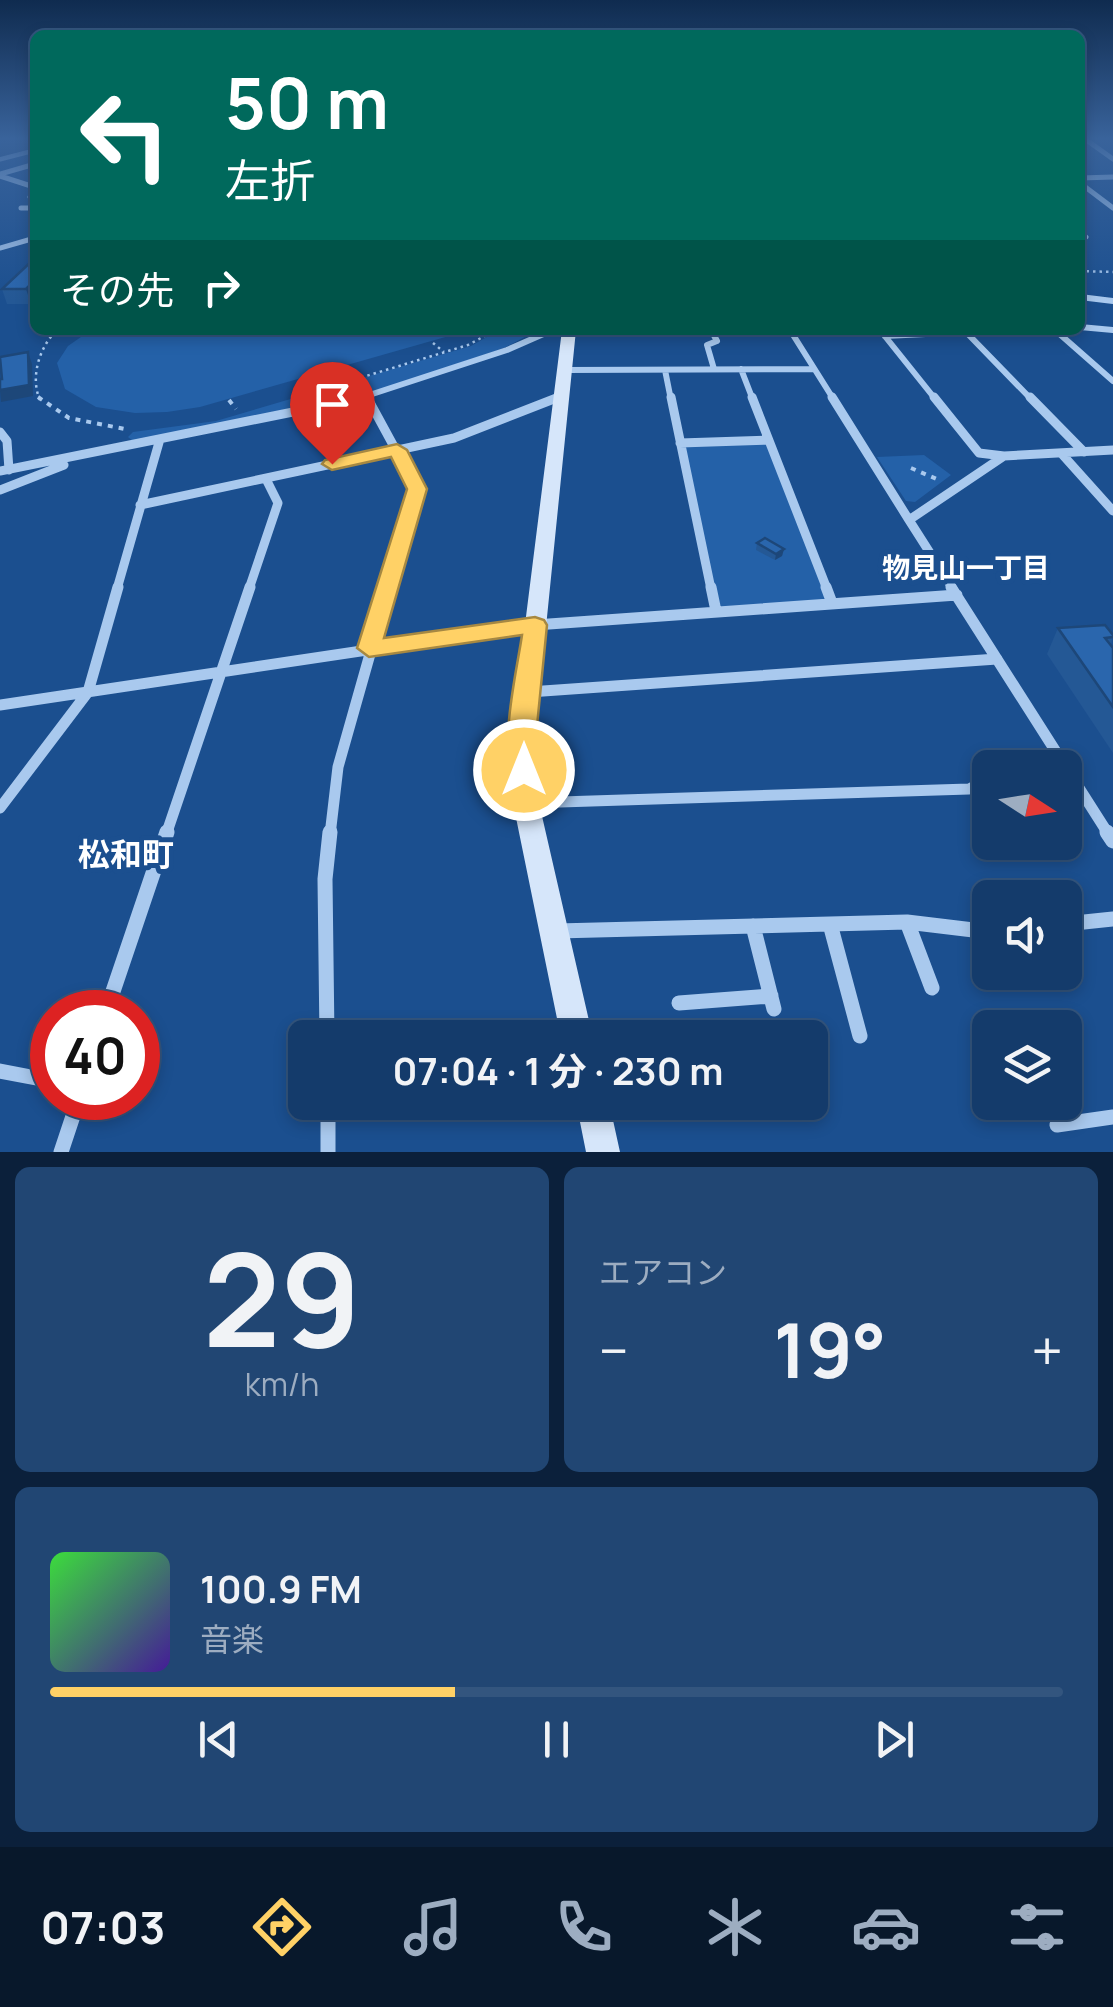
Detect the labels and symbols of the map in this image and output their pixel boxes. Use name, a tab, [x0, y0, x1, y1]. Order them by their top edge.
pin	[290, 362, 375, 465]
district label: 物見山一丁目	[882, 548, 1050, 586]
position arrow	[472, 718, 576, 822]
north arrow	[972, 750, 1082, 860]
district label: 松和町	[78, 832, 174, 876]
speed limit sign: 40	[30, 990, 160, 1120]

